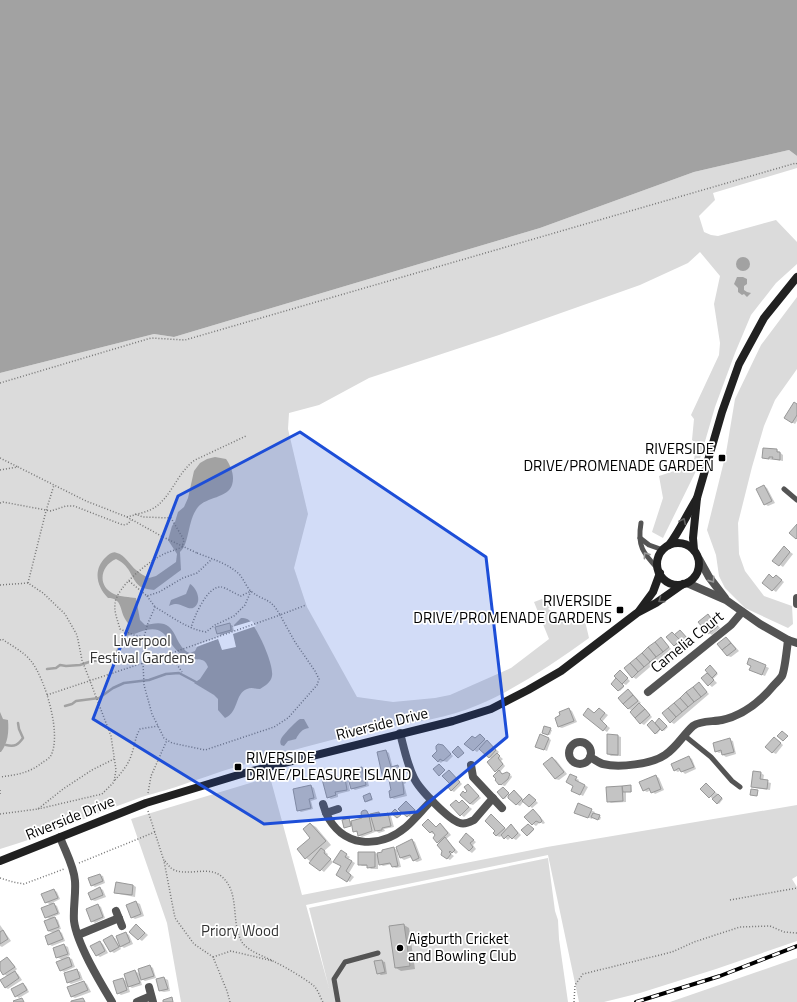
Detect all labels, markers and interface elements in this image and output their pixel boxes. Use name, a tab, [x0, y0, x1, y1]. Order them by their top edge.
place label: RIVERSIDE DRIVE/PROMENADE GARDEN	[523, 437, 714, 477]
marker: RIVERSIDE DRIVE/PROMENADE GARDEN	[717, 453, 727, 463]
one-way arrow	[678, 518, 686, 526]
one-way arrow	[644, 553, 651, 560]
one-way arrow	[707, 576, 714, 583]
place label: RIVERSIDE DRIVE/PROMENADE GARDENS	[413, 589, 612, 629]
one-way arrow	[658, 595, 665, 602]
marker: RIVERSIDE DRIVE/PROMENADE GARDENS	[615, 605, 625, 615]
street label: Camelia Court	[645, 605, 729, 678]
park label: Liverpool Festival Gardens	[90, 629, 194, 669]
street label: Riverside Drive	[333, 701, 430, 746]
place label: RIVERSIDE DRIVE/PLEASURE ISLAND	[246, 746, 411, 786]
marker: RIVERSIDE DRIVE/PLEASURE ISLAND	[233, 762, 243, 772]
street label: Riverside Drive	[22, 789, 118, 846]
park label: Priory Wood	[201, 919, 279, 942]
place label: Aigburth Cricket and Bowling Club	[408, 927, 517, 967]
marker: Aigburth Cricket and Bowling Club	[395, 943, 405, 953]

